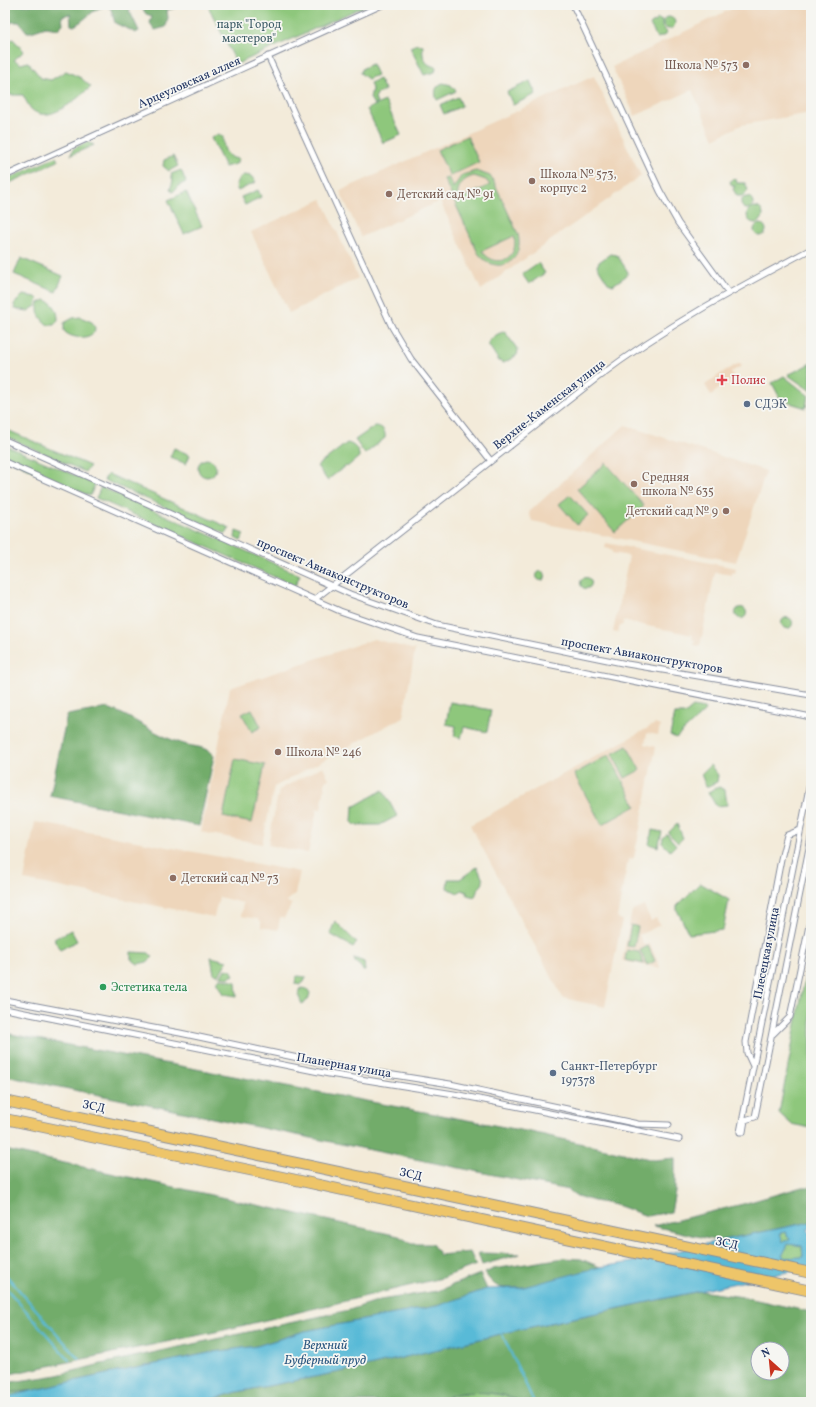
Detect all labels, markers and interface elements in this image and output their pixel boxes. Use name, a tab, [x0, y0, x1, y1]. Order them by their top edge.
park label: парк "Город мастеров"	[217, 17, 282, 47]
street label: Арцеуловская аллея	[135, 53, 243, 113]
place label: Школа № 573	[665, 58, 738, 74]
marker: Школа № 573	[741, 60, 751, 70]
place label: Школа № 573, корпус 2	[540, 167, 617, 197]
marker: Школа № 573, корпус 2	[527, 176, 537, 186]
place label: Детский сад № 91	[397, 187, 494, 203]
marker: Детский сад № 91	[384, 189, 394, 199]
street label: Верхне-Каменская улица	[490, 356, 609, 454]
place label: Полис	[731, 373, 766, 389]
marker: Полис	[716, 374, 728, 386]
place label: СДЭК	[755, 397, 787, 413]
marker: СДЭК	[742, 399, 752, 409]
place label: Средняя школа № 635	[642, 470, 714, 500]
marker: Средняя школа № 635	[629, 479, 639, 489]
place label: Детский сад № 9	[626, 504, 718, 520]
marker: Детский сад № 9	[721, 506, 731, 516]
street label: проспект Авиаконструкторов	[254, 535, 411, 613]
street label: проспект Авиаконструкторов	[560, 634, 724, 678]
place label: Школа № 246	[286, 745, 361, 761]
marker: Школа № 246	[273, 747, 283, 757]
place label: Детский сад № 73	[181, 871, 279, 887]
marker: Детский сад № 73	[168, 873, 178, 883]
street label: Плесецкая улица	[750, 906, 784, 1001]
place label: Эстетика тела	[111, 980, 187, 996]
marker: Эстетика тела	[98, 982, 108, 992]
street label: Планерная улица	[295, 1050, 393, 1082]
place label: Санкт-Петербург 197378	[561, 1059, 658, 1089]
marker: Санкт-Петербург 197378	[548, 1068, 558, 1078]
street label: ЗСД	[81, 1097, 107, 1117]
street label: ЗСД	[398, 1165, 424, 1185]
street label: ЗСД	[714, 1234, 740, 1254]
water label: Верхний Буферный пруд	[284, 1337, 366, 1370]
north arrow	[750, 1341, 790, 1381]
text: N	[759, 1345, 773, 1362]

